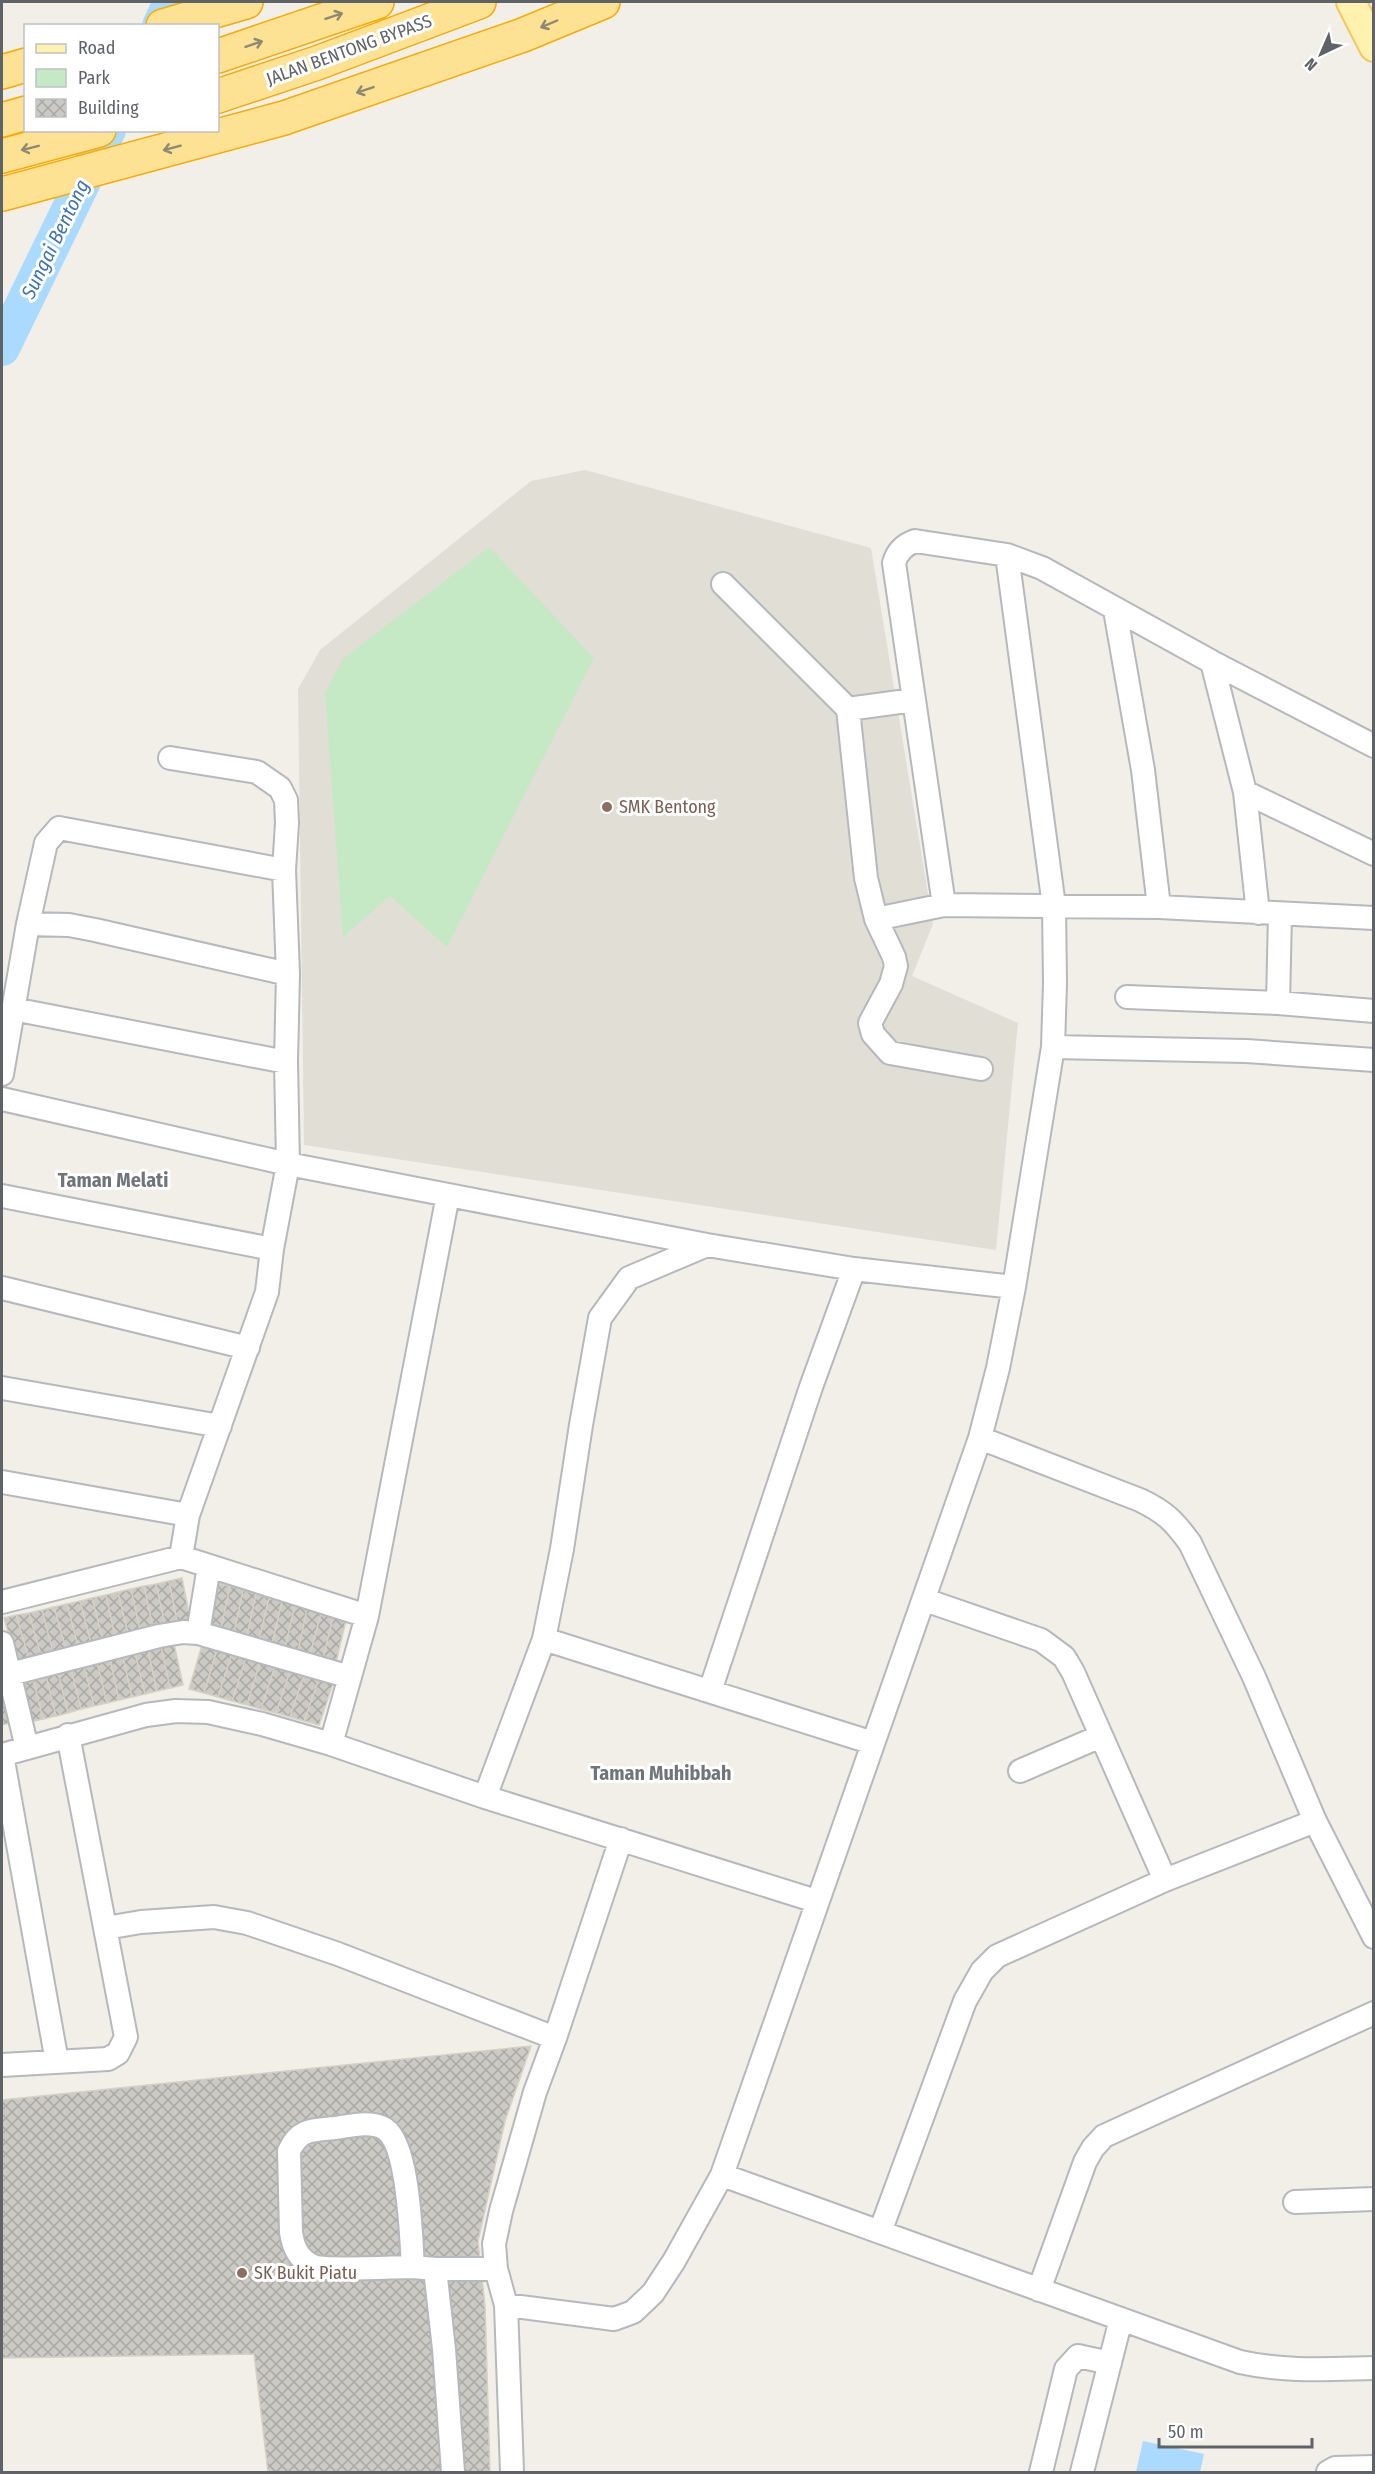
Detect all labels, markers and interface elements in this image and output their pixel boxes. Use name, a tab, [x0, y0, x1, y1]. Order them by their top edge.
street label: JALAN BENTONG BYPASS	[263, 10, 435, 90]
one-way arrow	[324, 10, 342, 21]
one-way arrow	[540, 19, 558, 30]
legend	[24, 24, 219, 132]
north arrow	[1291, 24, 1351, 84]
text: Road	[78, 37, 115, 59]
one-way arrow	[244, 38, 263, 49]
text: N	[1301, 54, 1321, 75]
text: Park	[78, 67, 111, 89]
one-way arrow	[356, 86, 375, 97]
text: Building	[78, 97, 139, 119]
one-way arrow	[163, 142, 182, 154]
one-way arrow	[21, 143, 40, 155]
water label: Sungai Bentong	[15, 176, 94, 303]
place label: SMK Bentong	[619, 796, 716, 818]
marker: SMK Bentong	[600, 800, 614, 814]
district label: Taman Melati	[58, 1168, 168, 1192]
district label: Taman Muhibbah	[591, 1761, 732, 1785]
place label: SK Bukit Piatu	[254, 2262, 357, 2284]
marker: SK Bukit Piatu	[235, 2266, 249, 2280]
scale bar	[1159, 2411, 1312, 2449]
text: 50 m	[1168, 2421, 1204, 2443]

